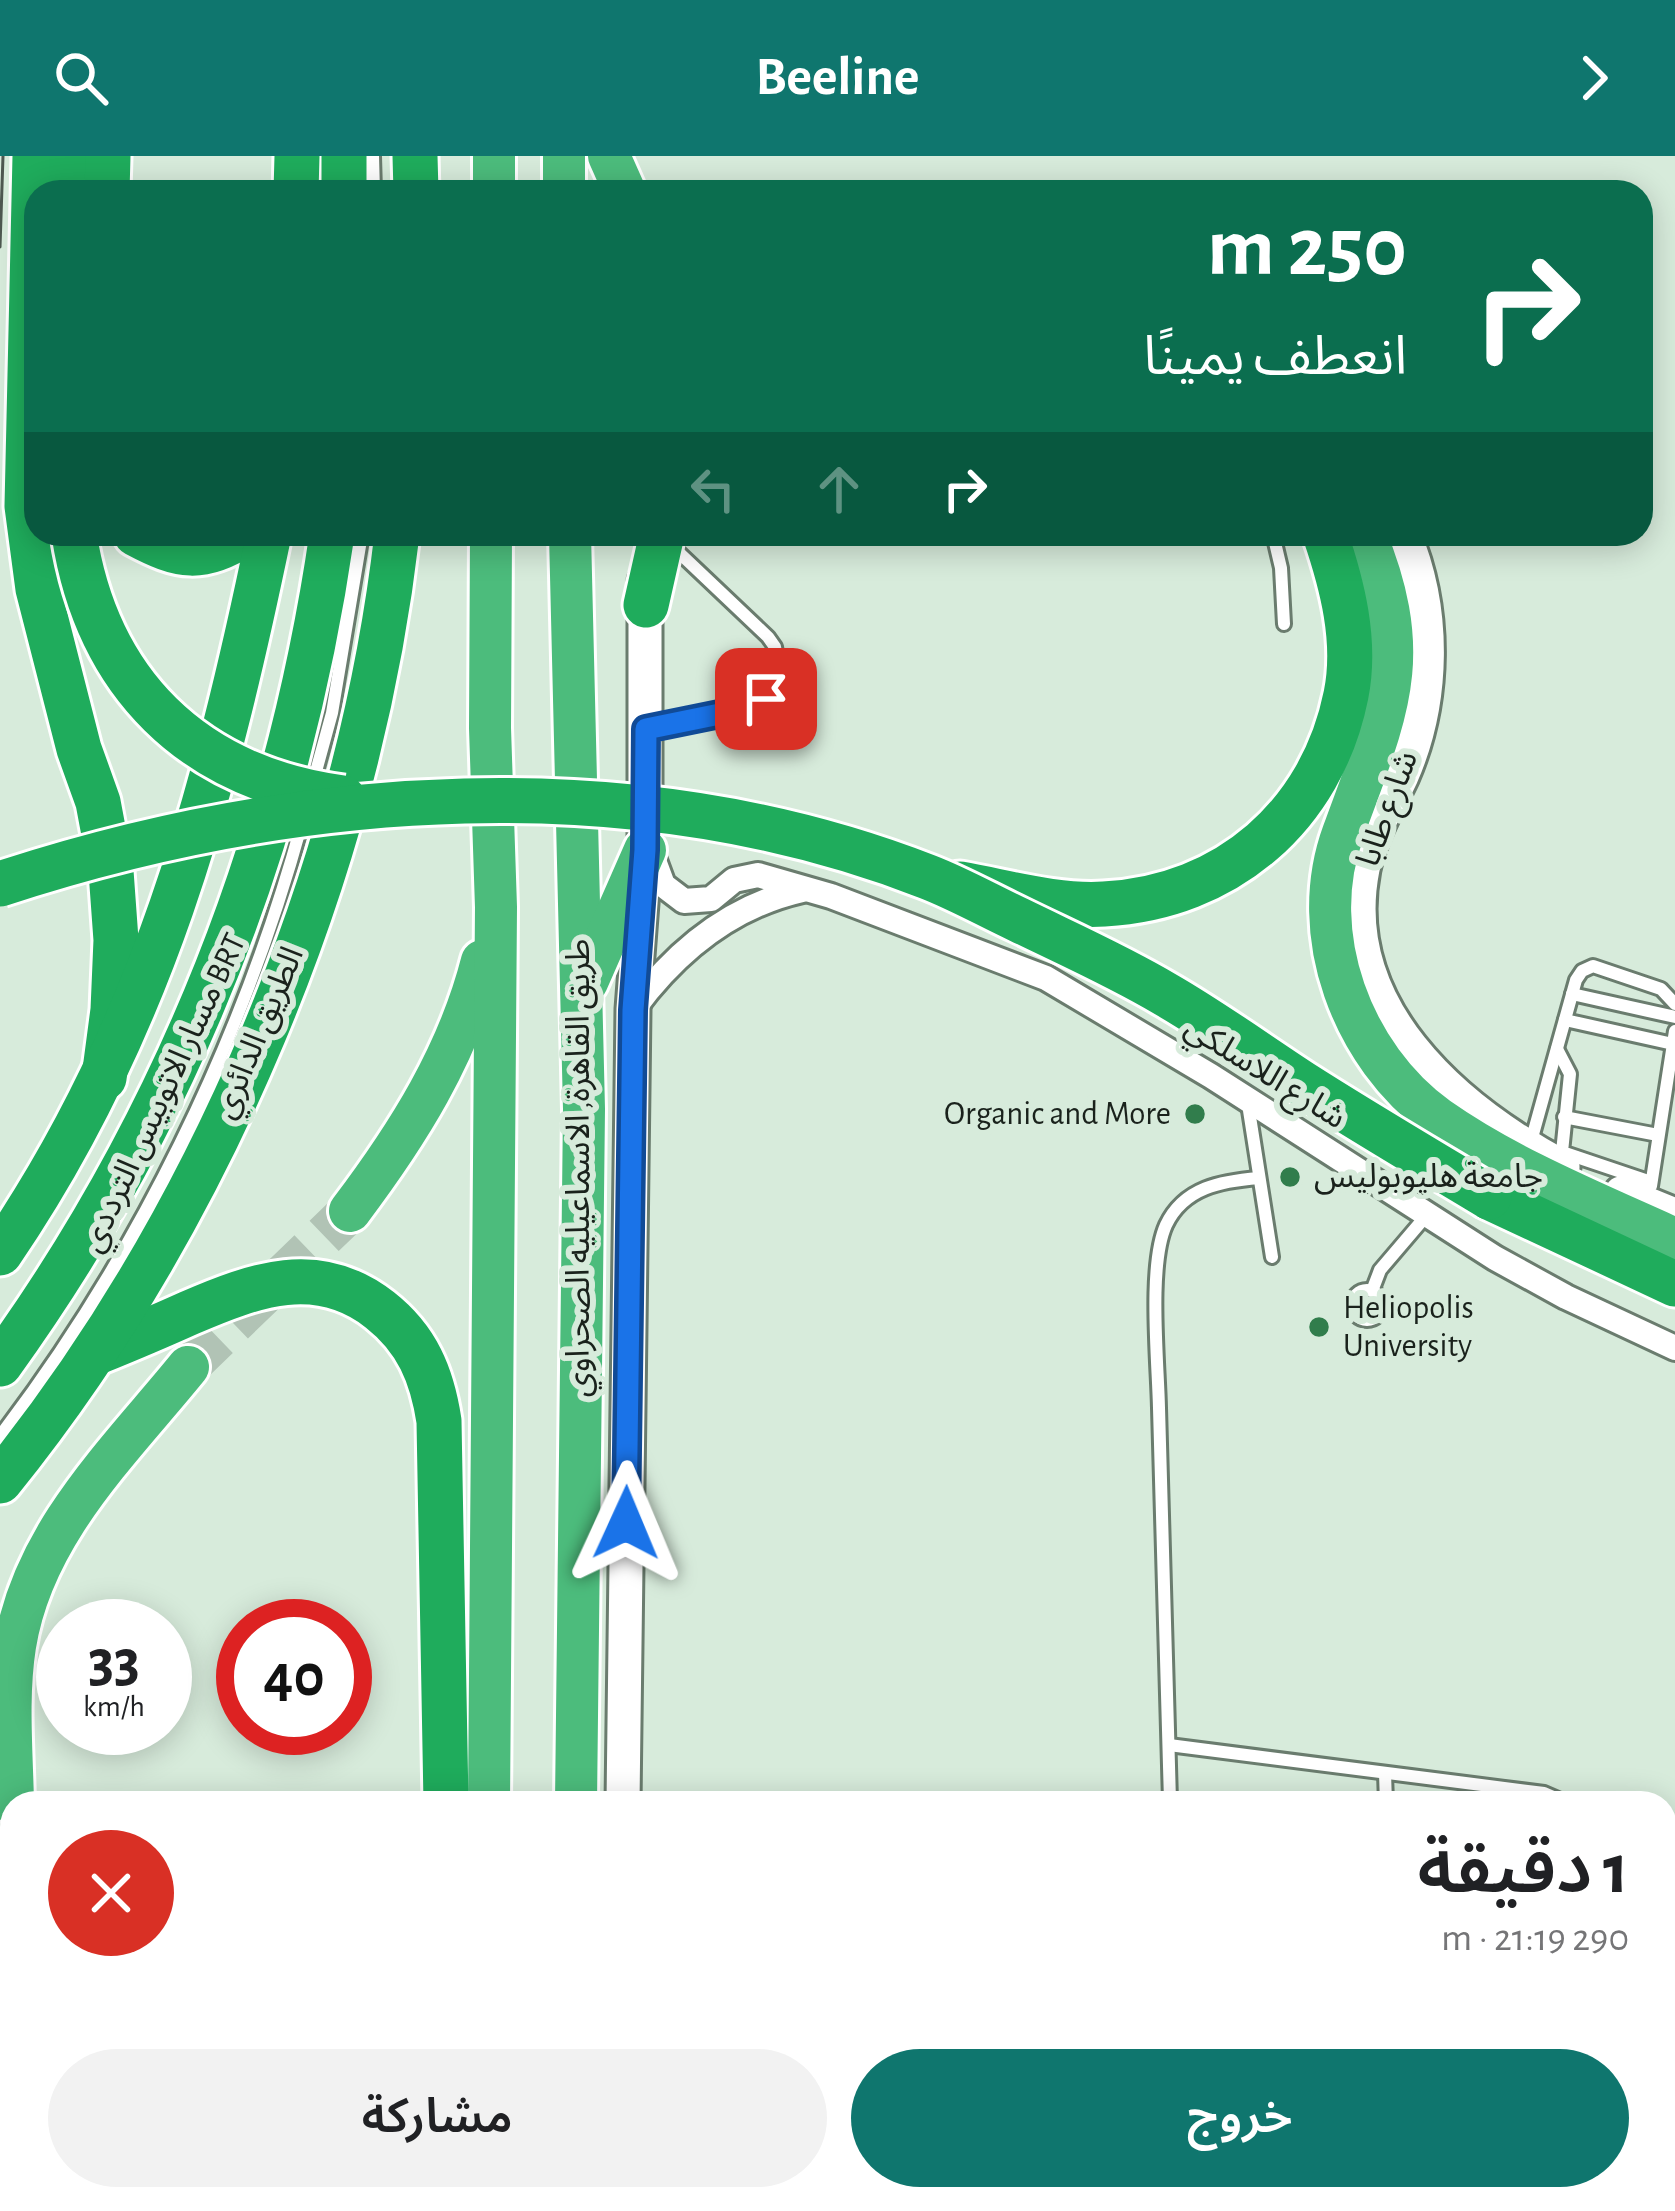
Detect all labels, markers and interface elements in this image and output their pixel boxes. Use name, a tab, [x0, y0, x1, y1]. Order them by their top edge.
icon: search	[48, 45, 114, 111]
icon: forward	[1561, 45, 1627, 111]
text: Beeline	[755, 51, 920, 105]
text: 250 m	[1207, 207, 1407, 291]
icon: right	[1449, 228, 1605, 384]
text: انعطف يمينًا	[1143, 331, 1407, 385]
icon: left	[680, 456, 746, 522]
icon: ahead	[806, 456, 872, 522]
icon: right	[932, 456, 998, 522]
pin	[715, 648, 817, 750]
icon: arrive	[733, 666, 799, 732]
street label: شارع طابا	[1352, 747, 1430, 873]
street label: مسار الاتوبيس الترددي BRT	[76, 929, 258, 1260]
street label: طريق القاهرة, الاسماعيليه الصحراوي	[563, 939, 602, 1397]
street label: الطريق الدائري	[208, 942, 316, 1126]
street label: شارع اللاسلكي	[1175, 1011, 1351, 1141]
place label: Organic and More	[944, 1098, 1171, 1131]
marker: Organic and More	[1182, 1101, 1208, 1127]
place label: جامعة هليوبوليس	[1314, 1161, 1543, 1195]
marker: جامعة هليوبوليس	[1277, 1164, 1303, 1190]
place label: Heliopolis University	[1343, 1292, 1474, 1363]
marker: Heliopolis University	[1306, 1314, 1332, 1340]
position arrow	[563, 1460, 689, 1586]
speed limit sign: 40	[216, 1599, 372, 1755]
text: 33	[88, 1632, 140, 1692]
text: km/h	[83, 1692, 145, 1722]
button: close	[48, 1830, 174, 1956]
text: 1 دقيقة	[1418, 1834, 1629, 1906]
text: 290 m · 21:19	[1441, 1919, 1629, 1958]
button: مشاركة	[48, 2049, 827, 2187]
button: خروج	[851, 2049, 1629, 2187]

